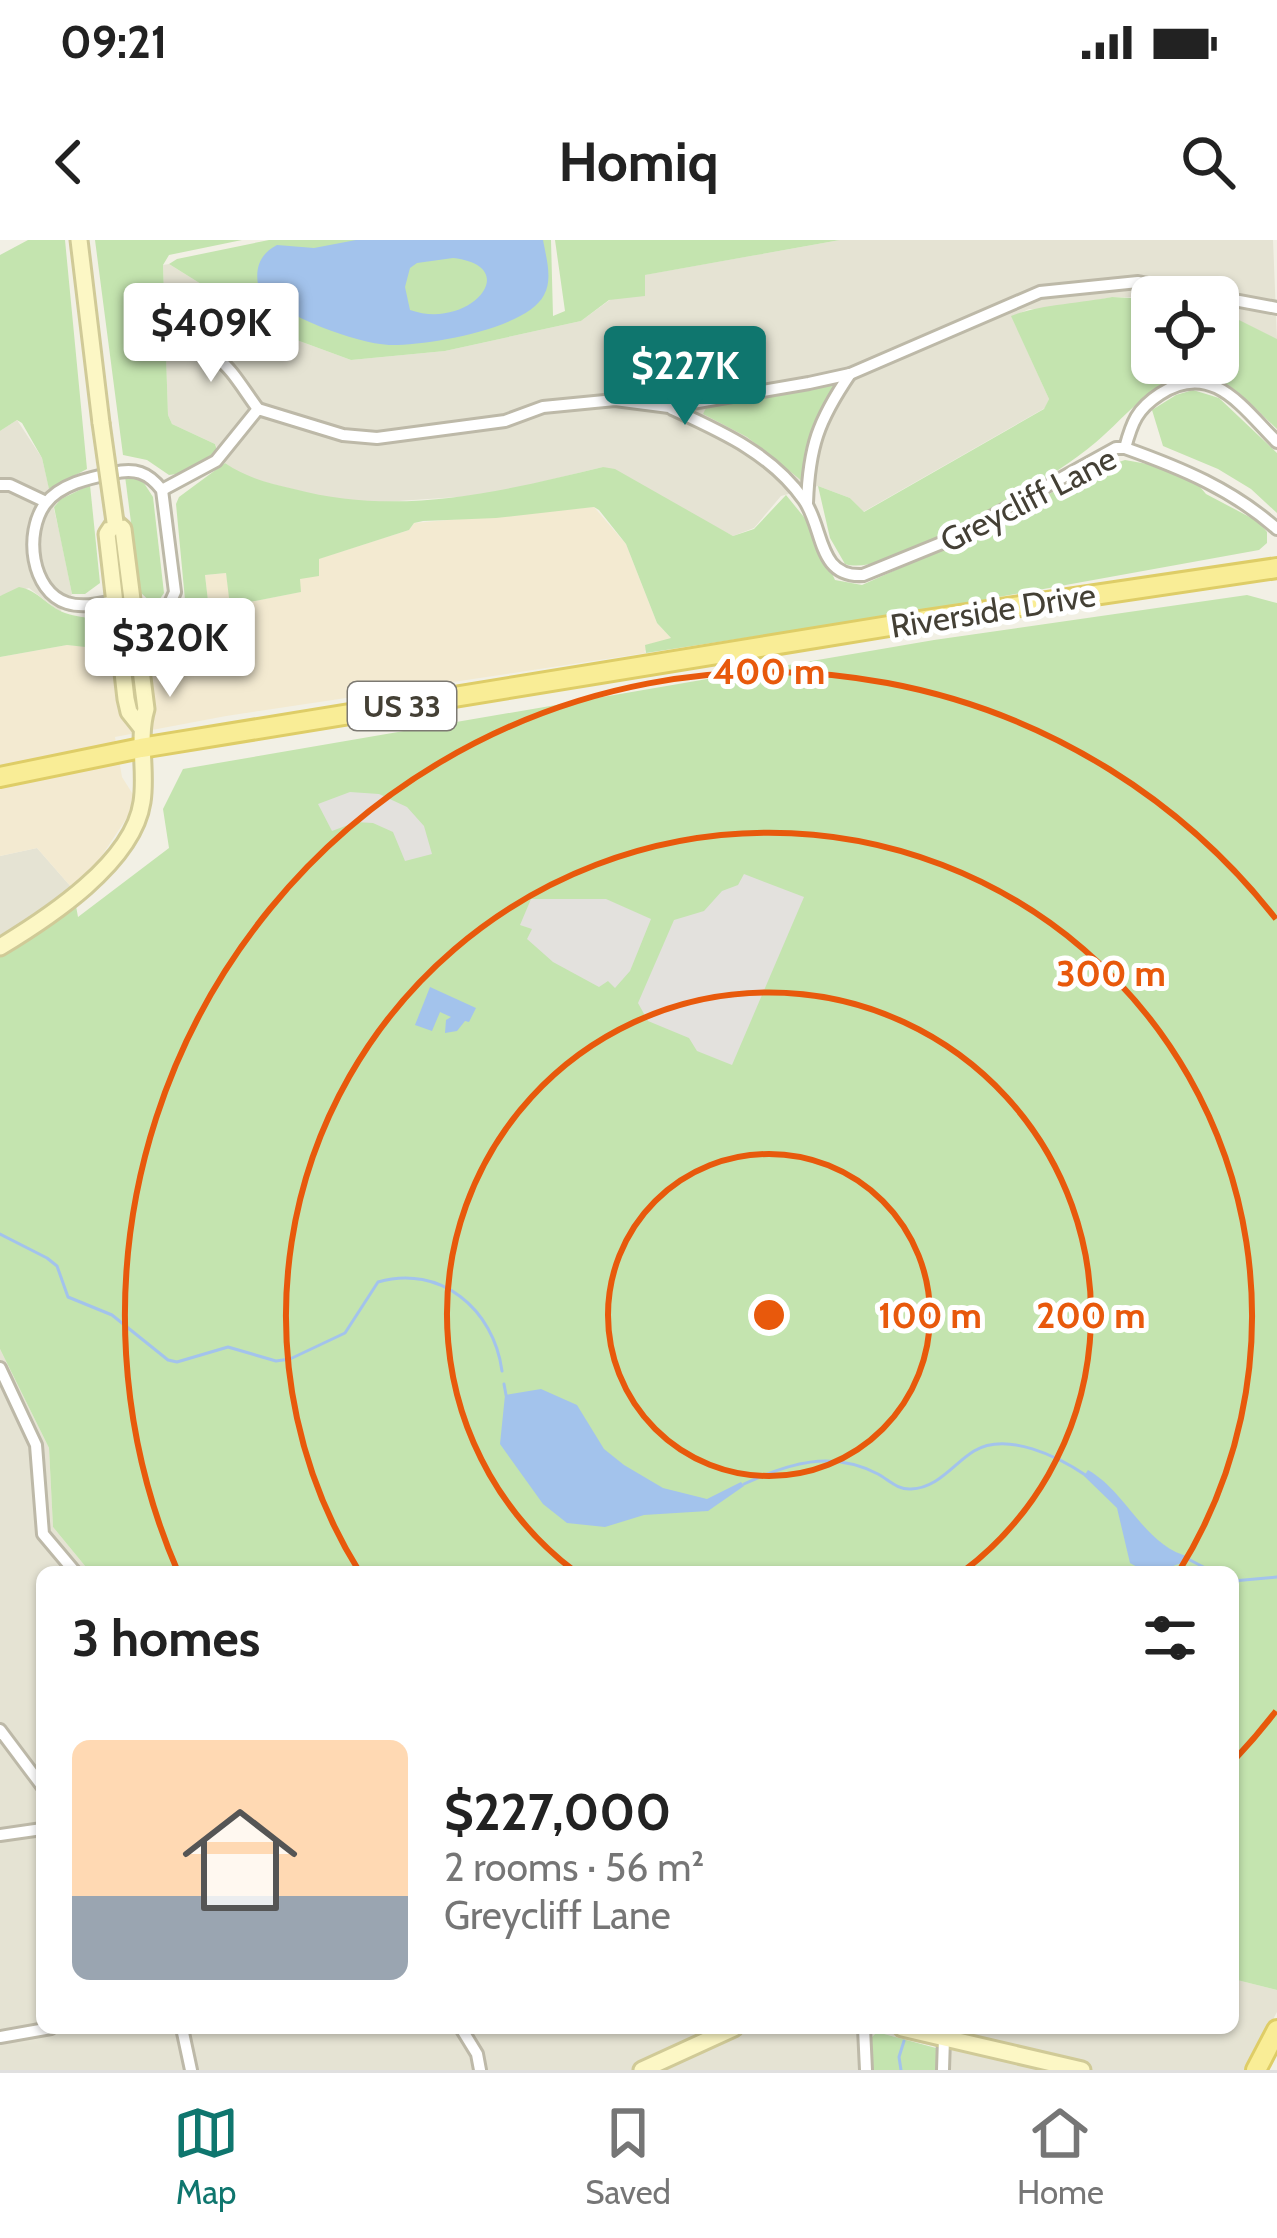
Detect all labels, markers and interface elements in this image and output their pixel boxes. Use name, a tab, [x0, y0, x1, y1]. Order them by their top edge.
text: 09:21	[60, 15, 167, 69]
icon: back	[36, 129, 102, 195]
text: Homiq	[558, 129, 719, 195]
icon: search	[1175, 129, 1241, 195]
map controls	[1131, 276, 1239, 384]
button: locate	[1131, 276, 1239, 384]
pin: $409K	[127, 283, 295, 385]
text: $409K	[151, 298, 271, 346]
pin: $227K	[601, 326, 769, 428]
text: $227K	[631, 341, 739, 389]
street label: Greycliff Lane	[933, 438, 1123, 560]
street label: Riverside Drive	[888, 574, 1098, 646]
pin: $320K	[86, 598, 254, 700]
text: $320K	[112, 613, 228, 661]
text: 400 m	[713, 649, 825, 693]
road number: US 33	[348, 682, 456, 730]
text: 300 m	[1056, 951, 1166, 995]
text: 100 m	[878, 1293, 982, 1337]
text: 200 m	[1036, 1293, 1146, 1337]
centre of rings	[748, 1294, 790, 1336]
icon: filters	[1137, 1605, 1203, 1671]
text: 3 homes	[72, 1607, 260, 1669]
text: $227,000	[444, 1781, 671, 1843]
icon: home	[168, 1788, 312, 1932]
text: 2 rooms · 56 m²	[444, 1843, 704, 1891]
text: Greycliff Lane	[444, 1891, 671, 1939]
tab: Map	[173, 2100, 239, 2212]
tab: Saved	[585, 2100, 671, 2212]
tab: Home	[1017, 2100, 1104, 2212]

